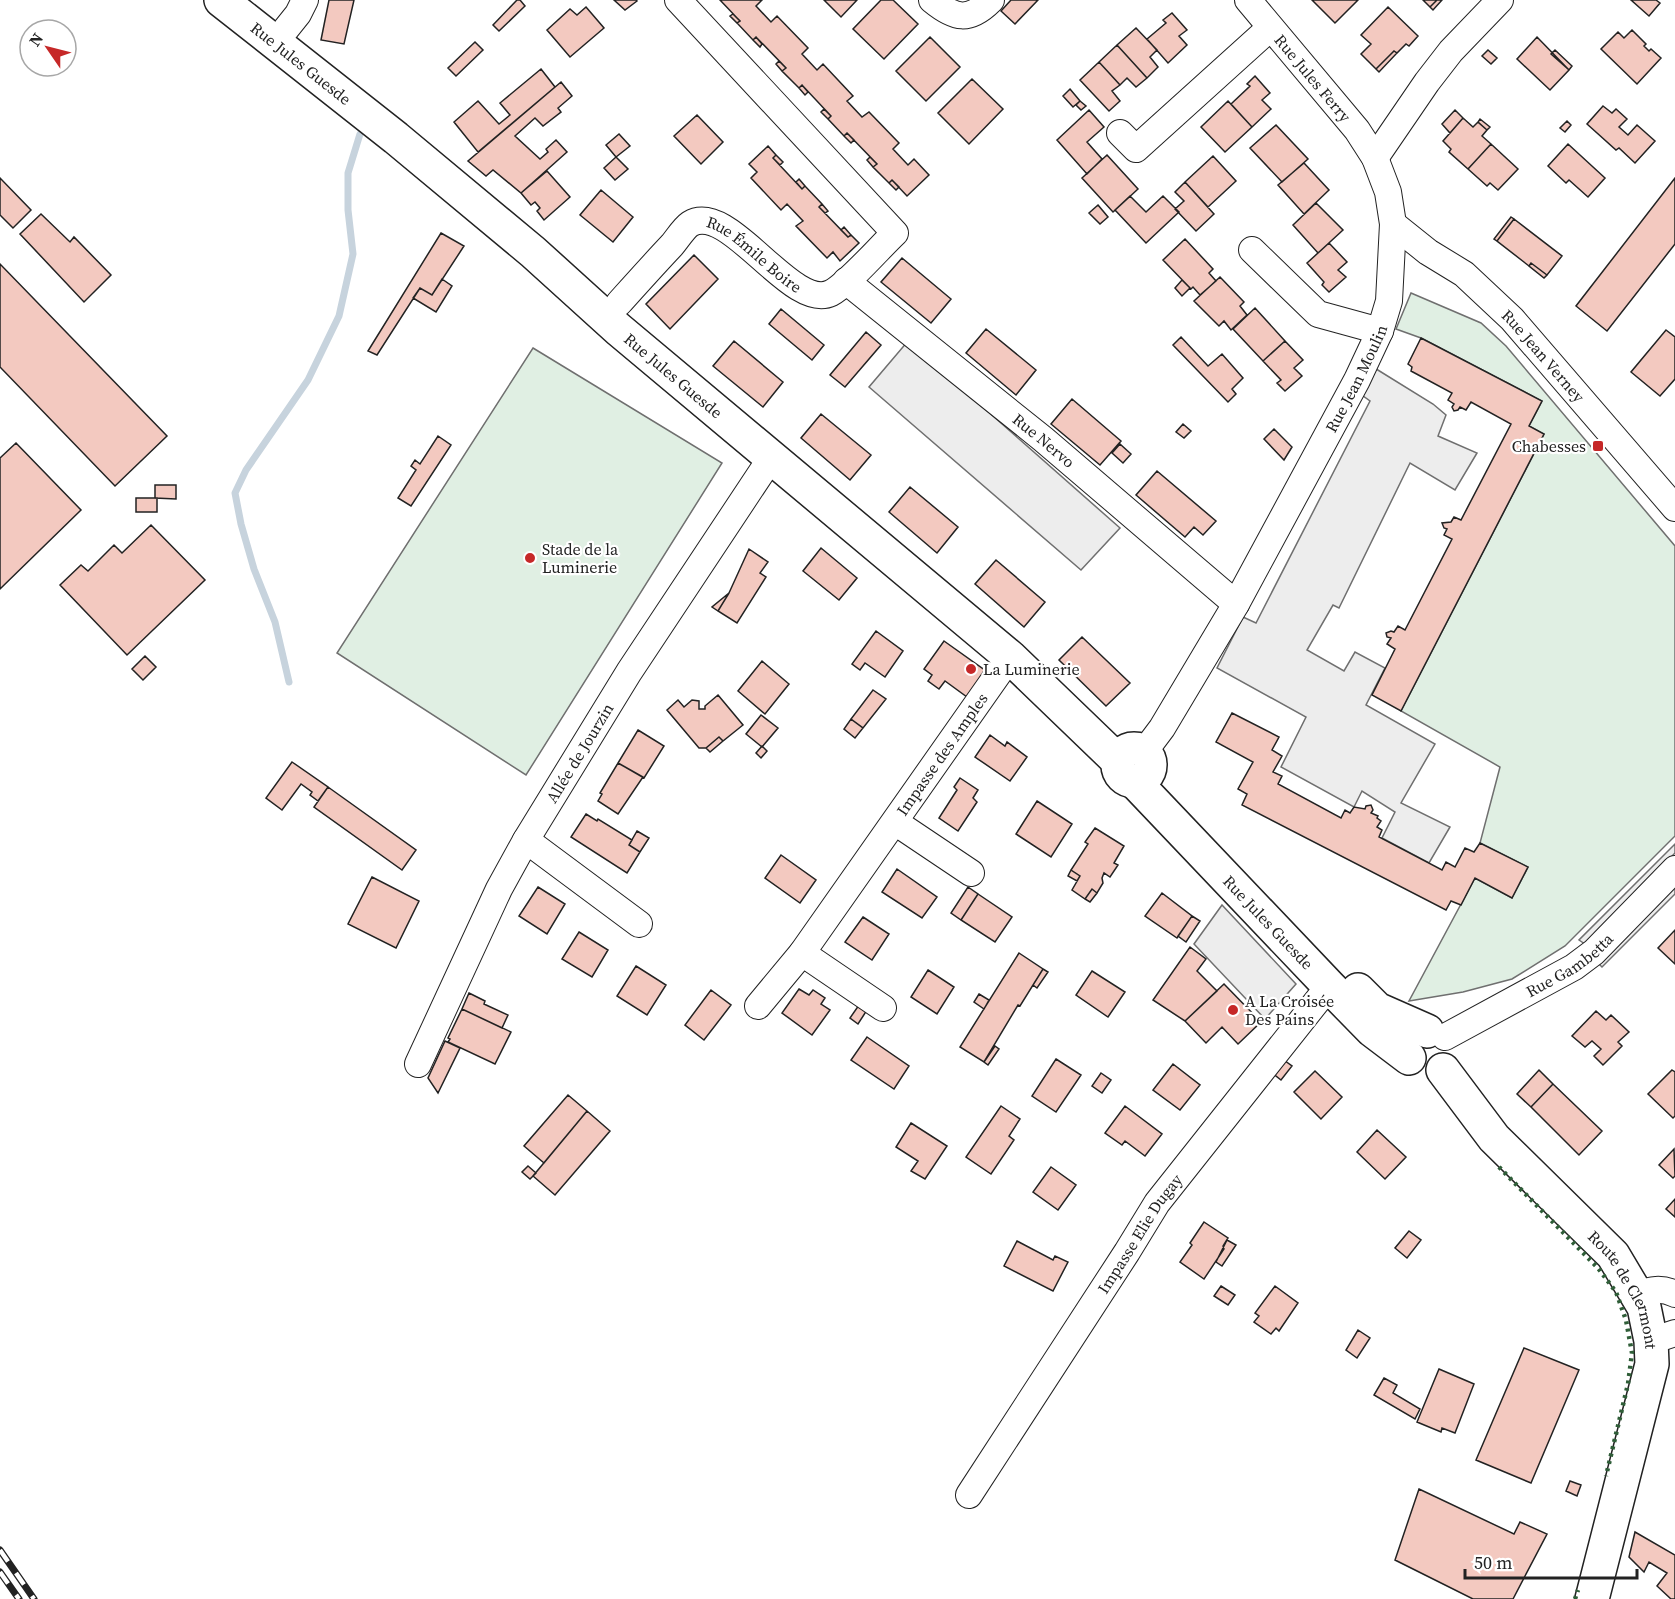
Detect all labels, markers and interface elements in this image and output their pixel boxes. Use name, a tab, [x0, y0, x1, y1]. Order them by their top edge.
street label: Rue Jules Guesde	[246, 17, 356, 110]
north arrow	[18, 18, 78, 78]
text: N	[23, 28, 48, 50]
street label: Rue Jules Ferry	[1270, 29, 1357, 127]
street label: Rue Émile Boire	[704, 210, 806, 298]
street label: Rue Jean Verney	[1497, 304, 1590, 407]
street label: Rue Jean Moulin	[1320, 322, 1392, 436]
street label: Rue Jules Guesde	[619, 328, 727, 423]
street label: Rue Nervo	[1008, 408, 1080, 473]
place label: Chabesses	[1512, 435, 1586, 457]
marker: Chabesses	[1591, 439, 1605, 453]
place label: Stade de la Luminerie	[542, 538, 619, 578]
marker: Stade de la Luminerie	[523, 551, 537, 565]
place label: La Luminerie	[983, 658, 1080, 680]
marker: La Luminerie	[964, 662, 978, 676]
street label: Impasse des Amples	[891, 688, 993, 820]
street label: Allée de Jourzin	[540, 699, 619, 807]
street label: Rue Jules Guesde	[1218, 870, 1319, 974]
street label: Rue Gambetta	[1522, 927, 1618, 1002]
place label: A La Croisée Des Pains	[1245, 990, 1334, 1030]
marker: A La Croisée Des Pains	[1226, 1003, 1240, 1017]
street label: Impasse Elie Dugay	[1092, 1169, 1187, 1298]
street label: Route de Clermont	[1583, 1225, 1662, 1350]
scale bar	[1465, 1542, 1638, 1580]
text: 50 m	[1474, 1550, 1512, 1575]

